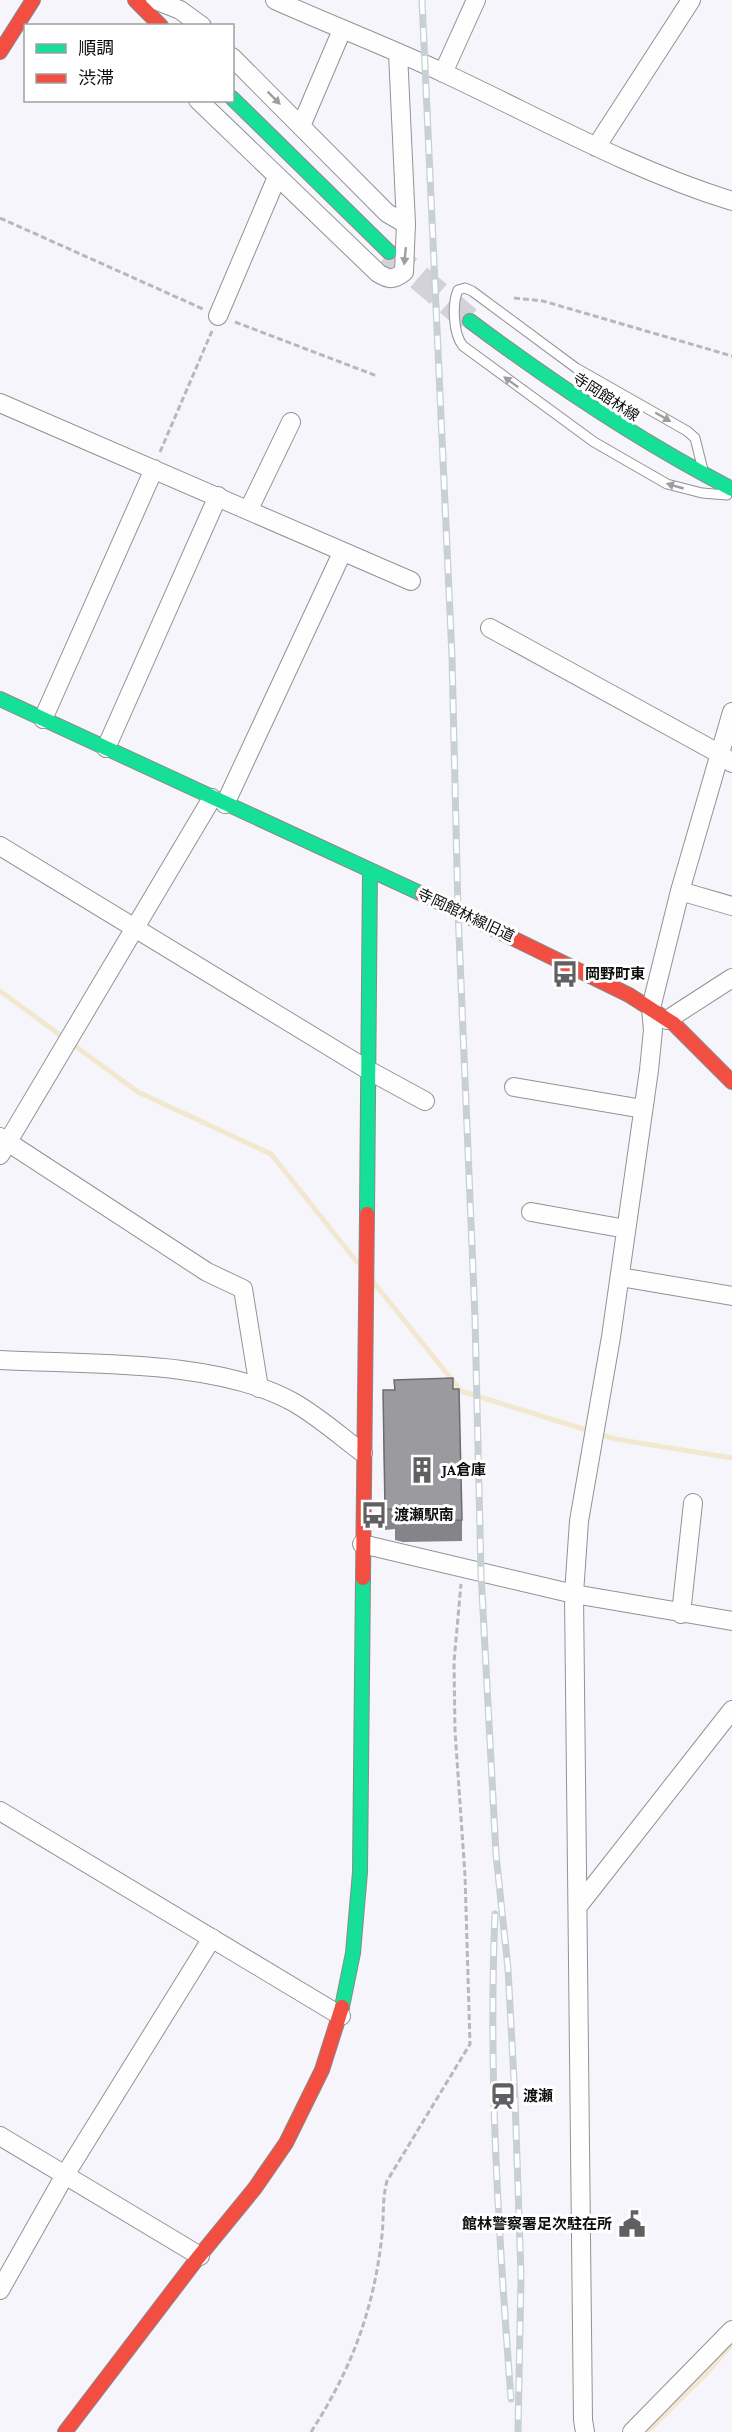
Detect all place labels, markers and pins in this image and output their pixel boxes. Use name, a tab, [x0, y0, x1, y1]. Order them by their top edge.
bus stop icon: 岡野町東	[550, 959, 580, 989]
place label: 岡野町東	[585, 966, 645, 982]
building icon: JA倉庫	[407, 1455, 437, 1485]
place label: JA倉庫	[440, 1462, 486, 1478]
bus stop icon: 渡瀬駅南	[359, 1500, 389, 1530]
place label: 渡瀬駅南	[394, 1507, 454, 1523]
station icon: 渡瀬	[488, 2081, 518, 2111]
place label: 渡瀬	[523, 2088, 553, 2104]
public building icon: 館林警察署足次駐在所	[617, 2209, 647, 2239]
place label: 館林警察署足次駐在所	[462, 2216, 612, 2232]

